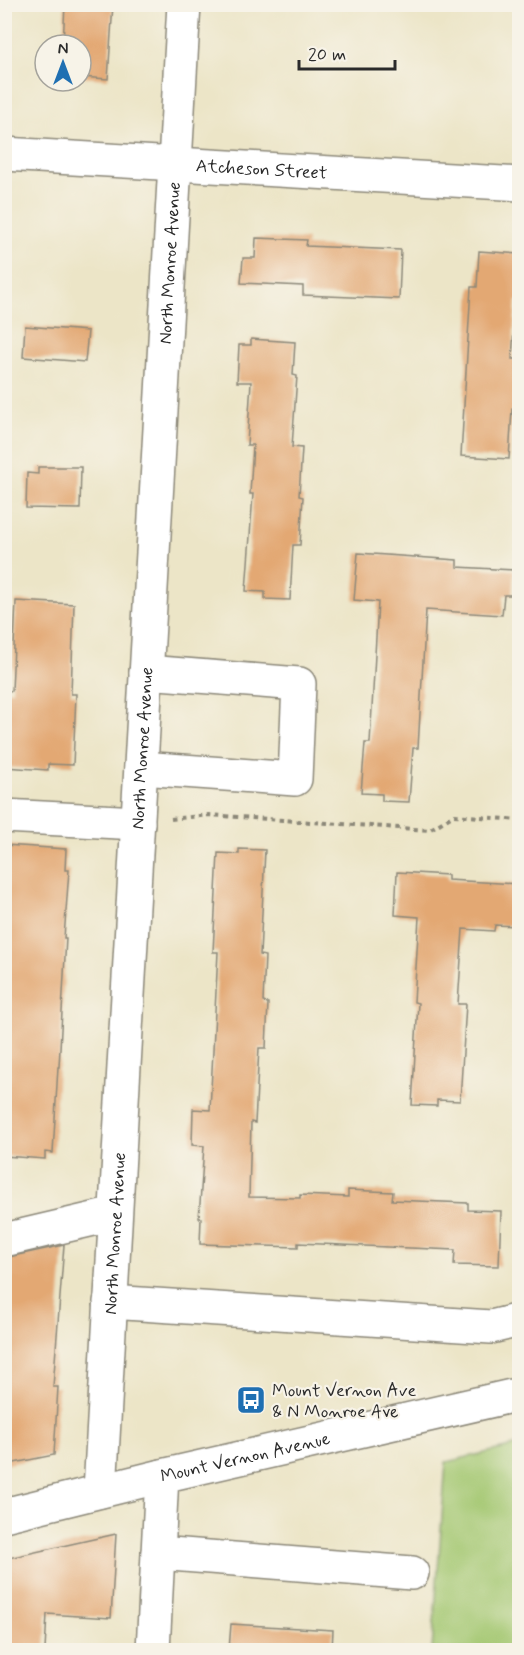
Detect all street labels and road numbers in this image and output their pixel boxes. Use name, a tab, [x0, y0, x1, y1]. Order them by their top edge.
street label: Atcheson Street	[195, 154, 328, 186]
street label: North Monroe Avenue	[154, 181, 187, 345]
street label: North Monroe Avenue	[126, 666, 160, 830]
street label: North Monroe Avenue	[99, 1152, 132, 1315]
street label: Mount Vernon Avenue	[158, 1427, 332, 1489]

